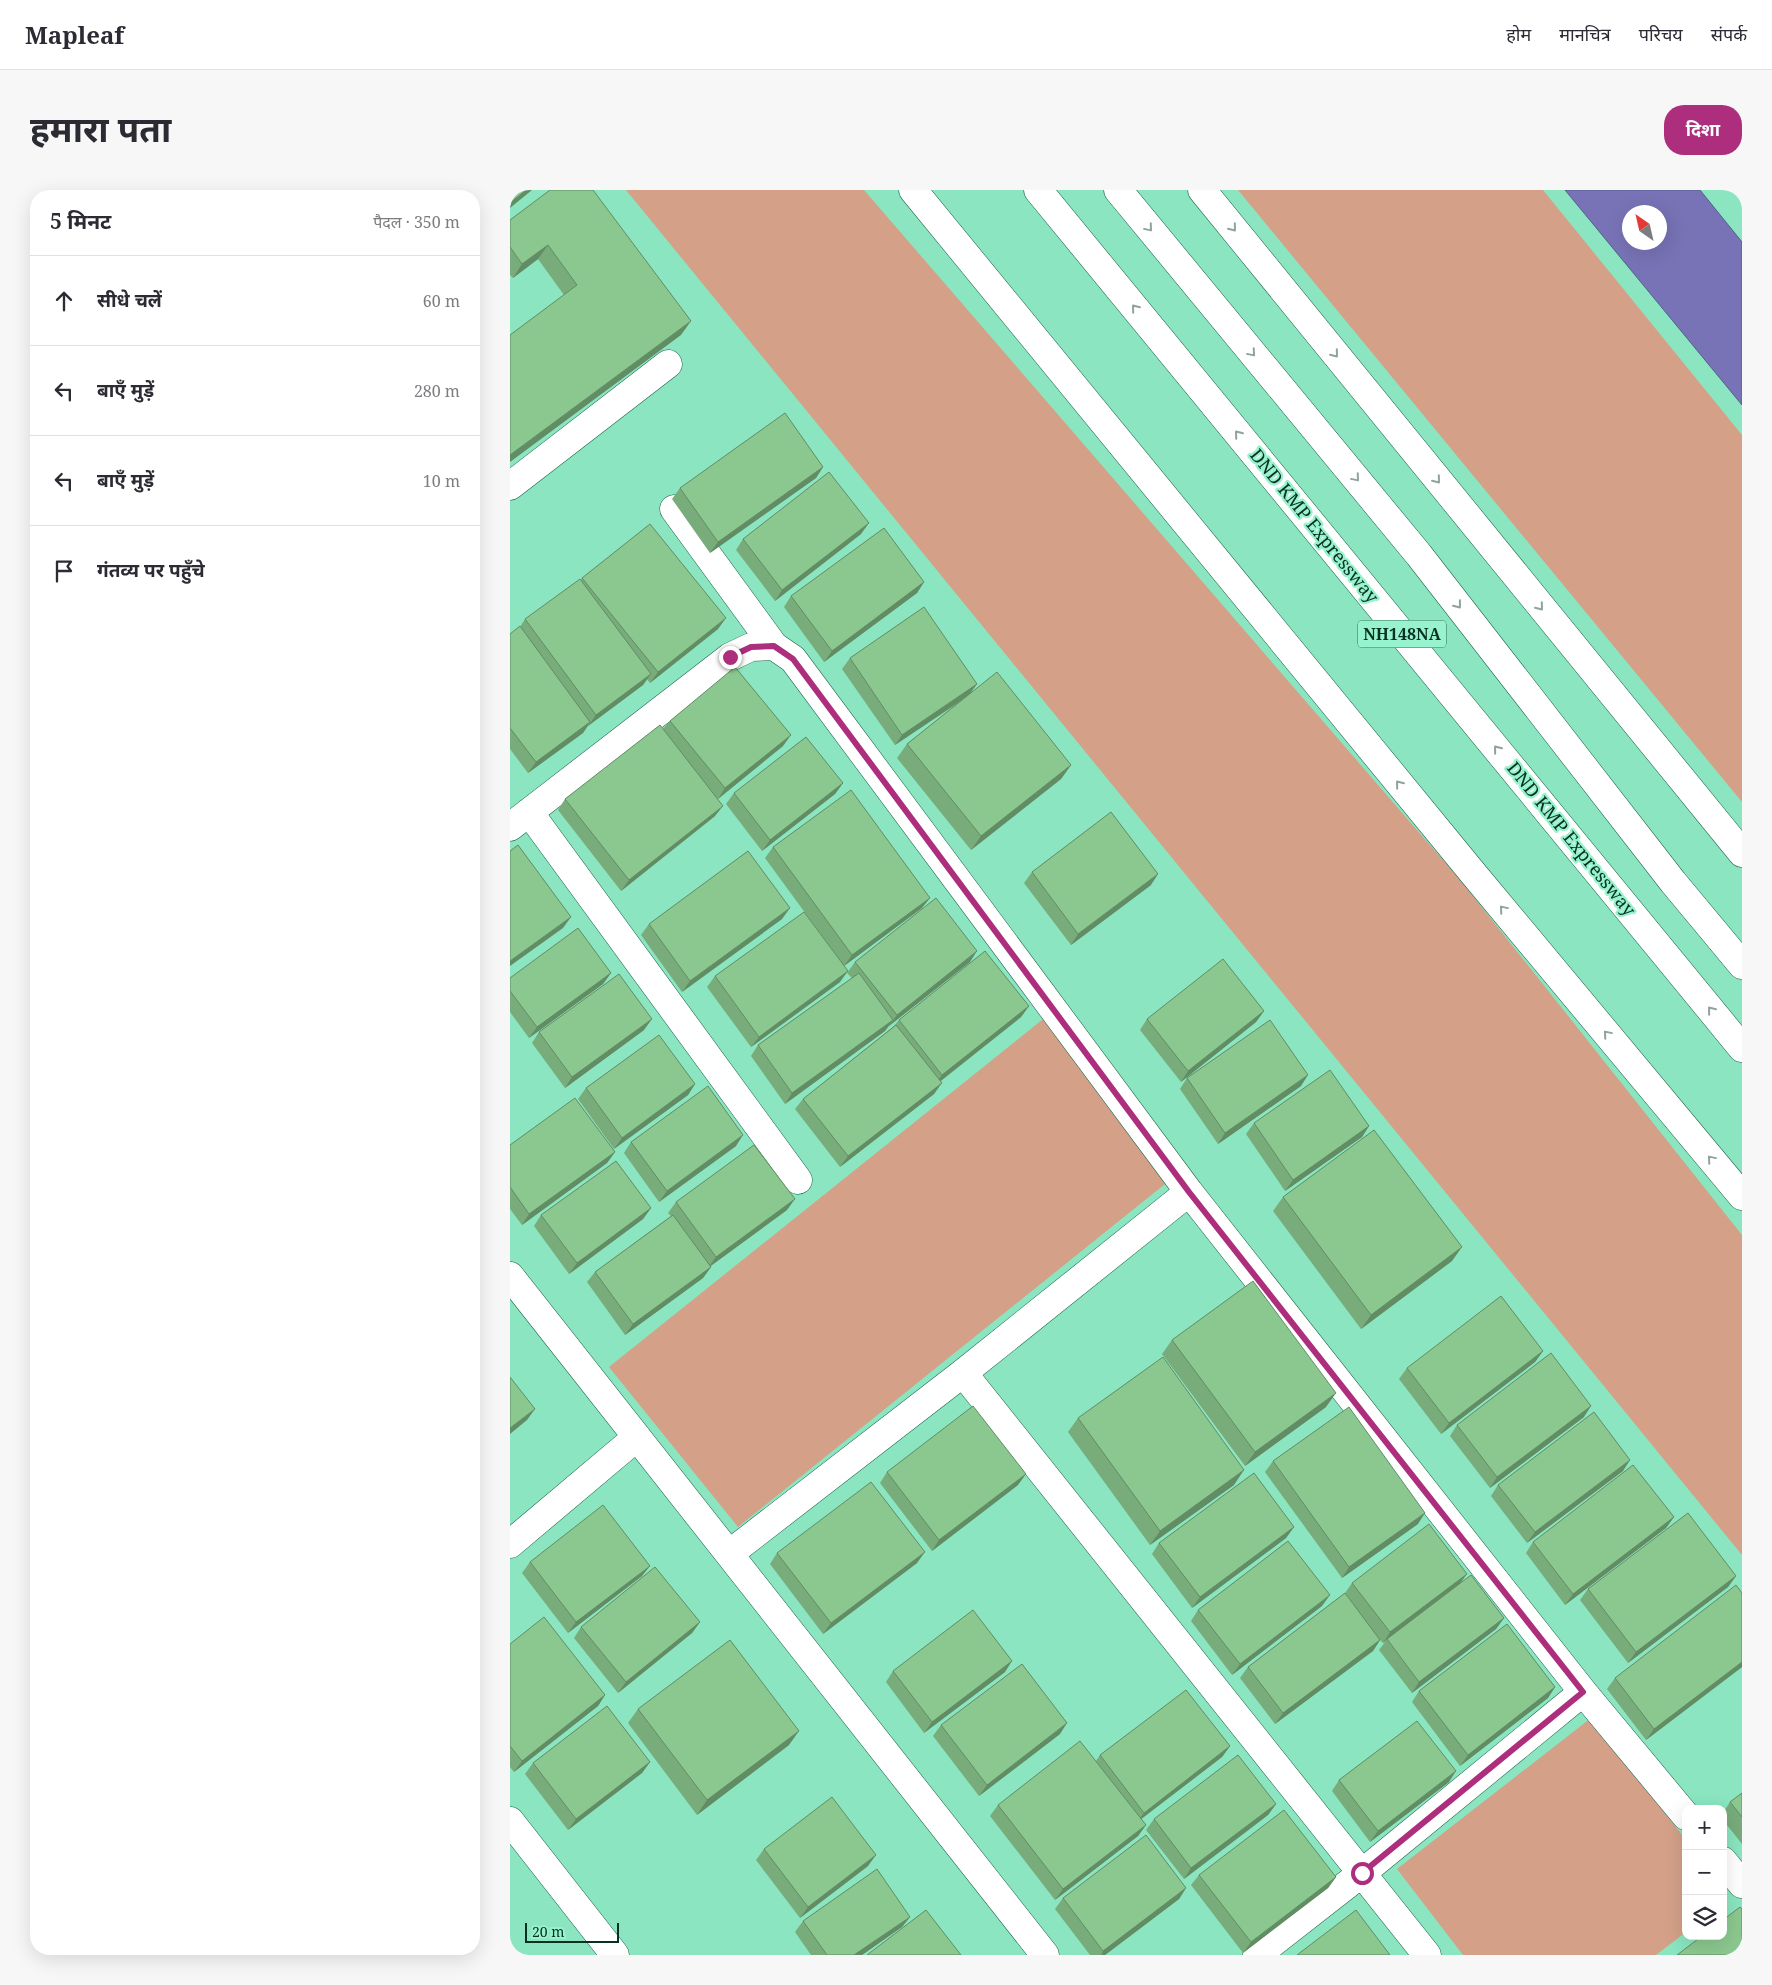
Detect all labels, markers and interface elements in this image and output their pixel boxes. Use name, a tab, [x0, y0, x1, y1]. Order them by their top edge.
text: Mapleaf	[25, 18, 124, 51]
text: होम	[1506, 22, 1531, 46]
text: मानचित्र	[1559, 22, 1611, 46]
text: परिचय	[1639, 22, 1683, 46]
text: संपर्क	[1711, 22, 1747, 46]
text: हमारा पता	[30, 105, 171, 152]
button: दिशा	[1664, 105, 1742, 155]
north arrow	[1622, 205, 1667, 250]
text: 5 मिनट	[50, 207, 111, 235]
text: पैदल · 350 m	[373, 211, 460, 233]
one-way arrow	[1143, 222, 1152, 231]
one-way arrow	[1227, 222, 1235, 231]
icon: ahead	[50, 287, 78, 315]
text: सीधे चलें	[97, 287, 162, 313]
text: 60 m	[423, 290, 460, 312]
one-way arrow	[1132, 305, 1141, 314]
one-way arrow	[1247, 347, 1255, 356]
one-way arrow	[1329, 349, 1338, 358]
icon: left	[50, 377, 78, 405]
text: बाएँ मुड़ें	[97, 377, 154, 403]
text: 280 m	[414, 380, 460, 402]
one-way arrow	[1236, 431, 1244, 440]
street label: DND KMP Expressway	[1245, 443, 1385, 608]
icon: left	[50, 467, 78, 495]
text: बाएँ मुड़ें	[97, 467, 154, 493]
text: 10 m	[423, 470, 460, 492]
one-way arrow	[1350, 472, 1358, 481]
one-way arrow	[1432, 475, 1441, 484]
icon: arrive	[50, 557, 78, 585]
text: गंतव्य पर पहुँचे	[97, 557, 205, 583]
one-way arrow	[1452, 599, 1460, 608]
one-way arrow	[1534, 601, 1543, 610]
road number: NH148NA	[1358, 620, 1446, 648]
route end	[719, 646, 742, 669]
one-way arrow	[1494, 746, 1502, 755]
street label: DND KMP Expressway	[1502, 756, 1642, 921]
one-way arrow	[1396, 780, 1405, 789]
one-way arrow	[1500, 906, 1508, 915]
one-way arrow	[1708, 1007, 1717, 1016]
one-way arrow	[1604, 1031, 1612, 1040]
one-way arrow	[1708, 1156, 1716, 1165]
map controls	[1682, 1805, 1727, 1940]
button: +	[1682, 1805, 1727, 1850]
button: −	[1682, 1850, 1727, 1895]
route start	[1351, 1862, 1374, 1885]
button: layers	[1682, 1895, 1727, 1940]
scale bar	[525, 1920, 619, 1943]
text: 20 m	[532, 1922, 565, 1941]

